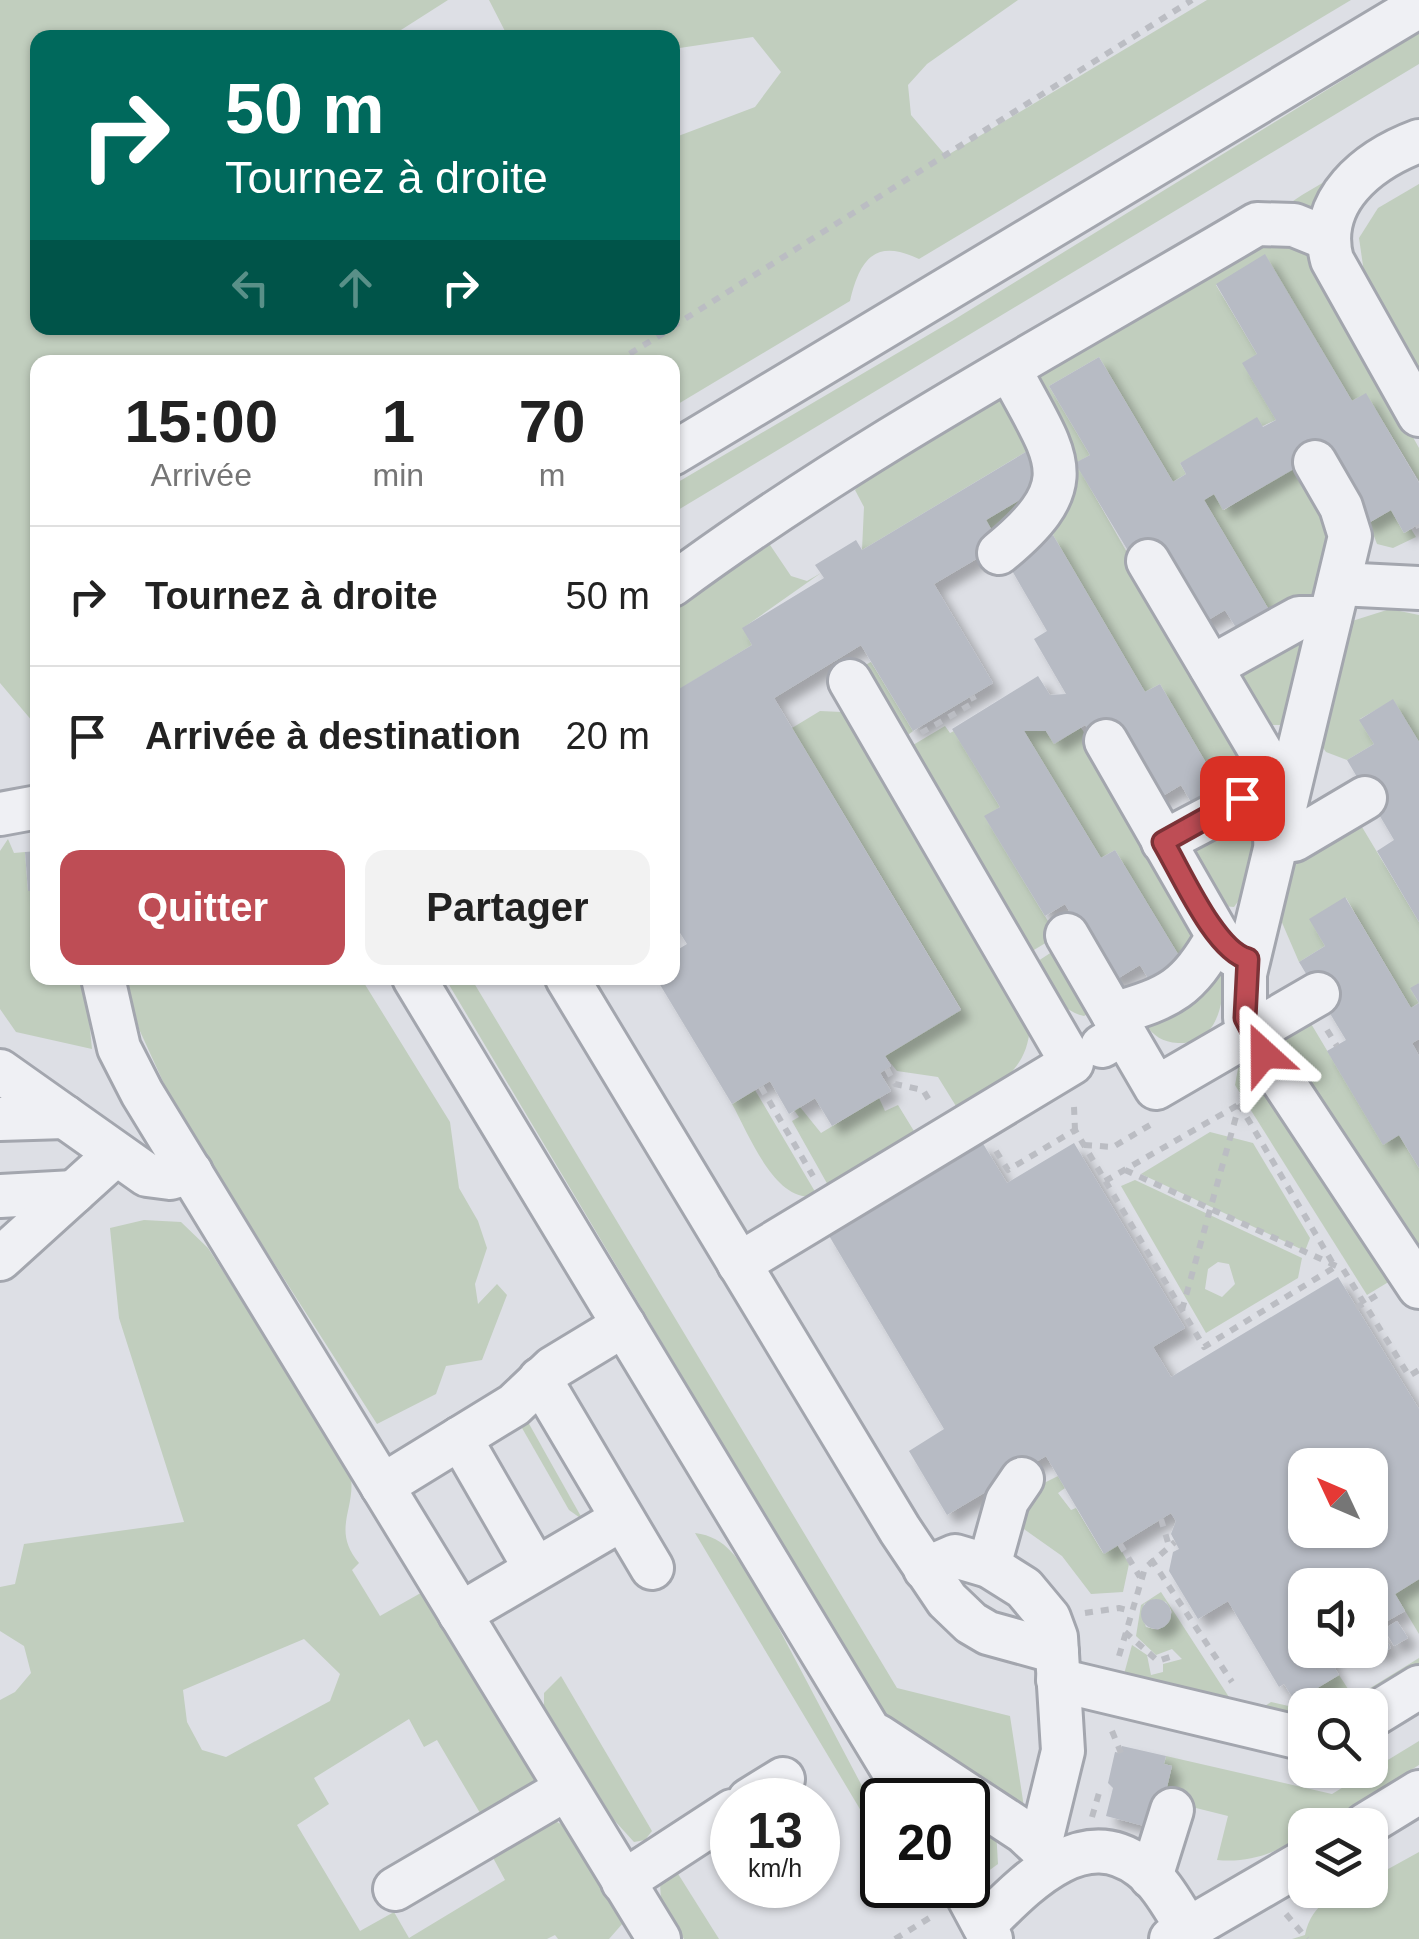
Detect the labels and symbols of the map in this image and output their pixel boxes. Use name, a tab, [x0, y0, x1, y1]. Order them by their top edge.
pin	[1200, 756, 1285, 841]
position arrow	[1212, 1002, 1316, 1106]
north arrow	[1288, 1448, 1388, 1548]
speed limit sign: 20	[860, 1778, 990, 1908]

